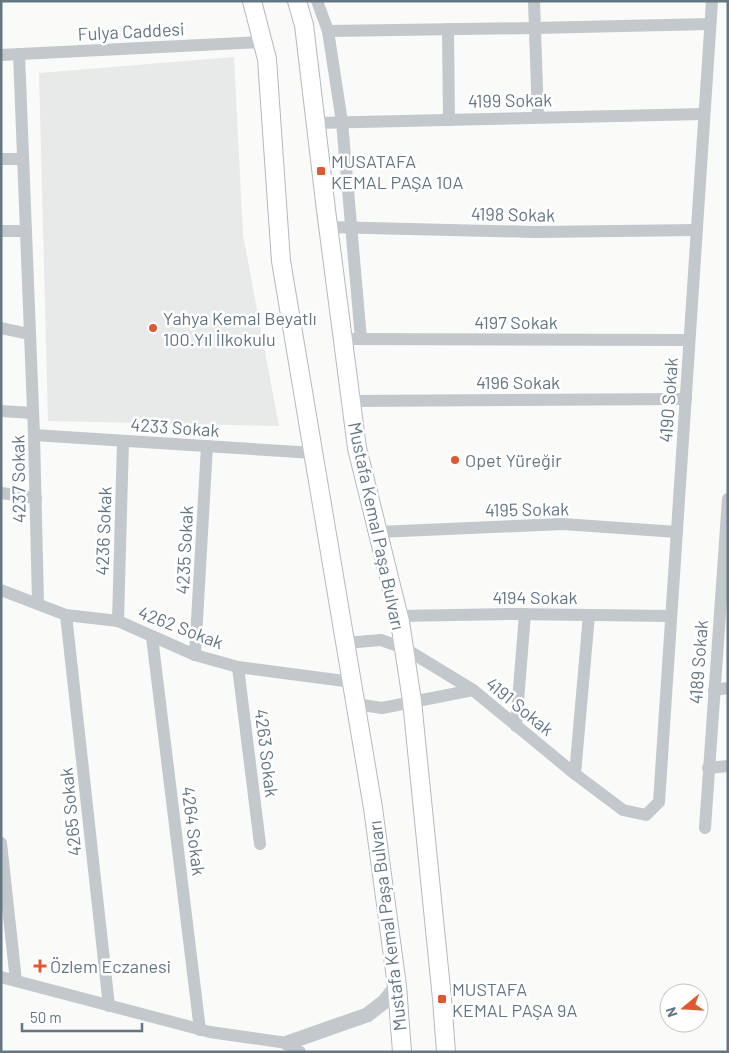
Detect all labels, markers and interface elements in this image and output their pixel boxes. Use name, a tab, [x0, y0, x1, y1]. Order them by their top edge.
street label: Fulya Caddesi	[77, 17, 185, 45]
street label: 4199 Sokak	[468, 88, 552, 112]
place label: MUSATAFA KEMAL PAŞA 10A	[331, 150, 464, 193]
marker: MUSATAFA KEMAL PAŞA 10A	[315, 165, 327, 177]
street label: 4198 Sokak	[471, 202, 555, 226]
place label: Yahya Kemal Beyatlı 100.Yıl İlkokulu	[163, 307, 317, 350]
street label: 4197 Sokak	[474, 311, 558, 333]
marker: Yahya Kemal Beyatlı 100.Yıl İlkokulu	[147, 322, 159, 334]
street label: 4190 Sokak	[654, 357, 682, 443]
street label: 4196 Sokak	[476, 371, 560, 393]
street label: 4233 Sokak	[130, 413, 220, 441]
street label: Mustafa Kemal Paşa Bulvarı	[344, 420, 410, 632]
street label: 4237 Sokak	[6, 435, 30, 523]
place label: Opet Yüreğir	[465, 449, 562, 471]
marker: Opet Yüreğir	[449, 454, 461, 466]
street label: 4236 Sokak	[90, 486, 116, 576]
street label: 4195 Sokak	[485, 497, 569, 521]
street label: 4235 Sokak	[171, 505, 197, 595]
street label: 4194 Sokak	[493, 586, 577, 608]
street label: 4262 Sokak	[135, 601, 227, 653]
street label: 4189 Sokak	[684, 619, 712, 705]
street label: 4191 Sokak	[482, 672, 558, 740]
street label: 4263 Sokak	[251, 707, 283, 799]
street label: 4265 Sokak	[54, 767, 86, 857]
street label: 4264 Sokak	[178, 785, 210, 877]
street label: Mustafa Kemal Paşa Bulvarı	[363, 819, 411, 1033]
place label: Özlem Eczanesi	[50, 955, 171, 977]
marker: Özlem Eczanesi	[34, 960, 46, 972]
place label: MUSTAFA KEMAL PAŞA 9A	[452, 978, 577, 1021]
north arrow	[659, 983, 709, 1033]
marker: MUSTAFA KEMAL PAŞA 9A	[436, 993, 448, 1005]
scale bar	[22, 1000, 142, 1032]
text: N	[662, 1005, 681, 1019]
text: 50 m	[30, 1008, 62, 1026]

